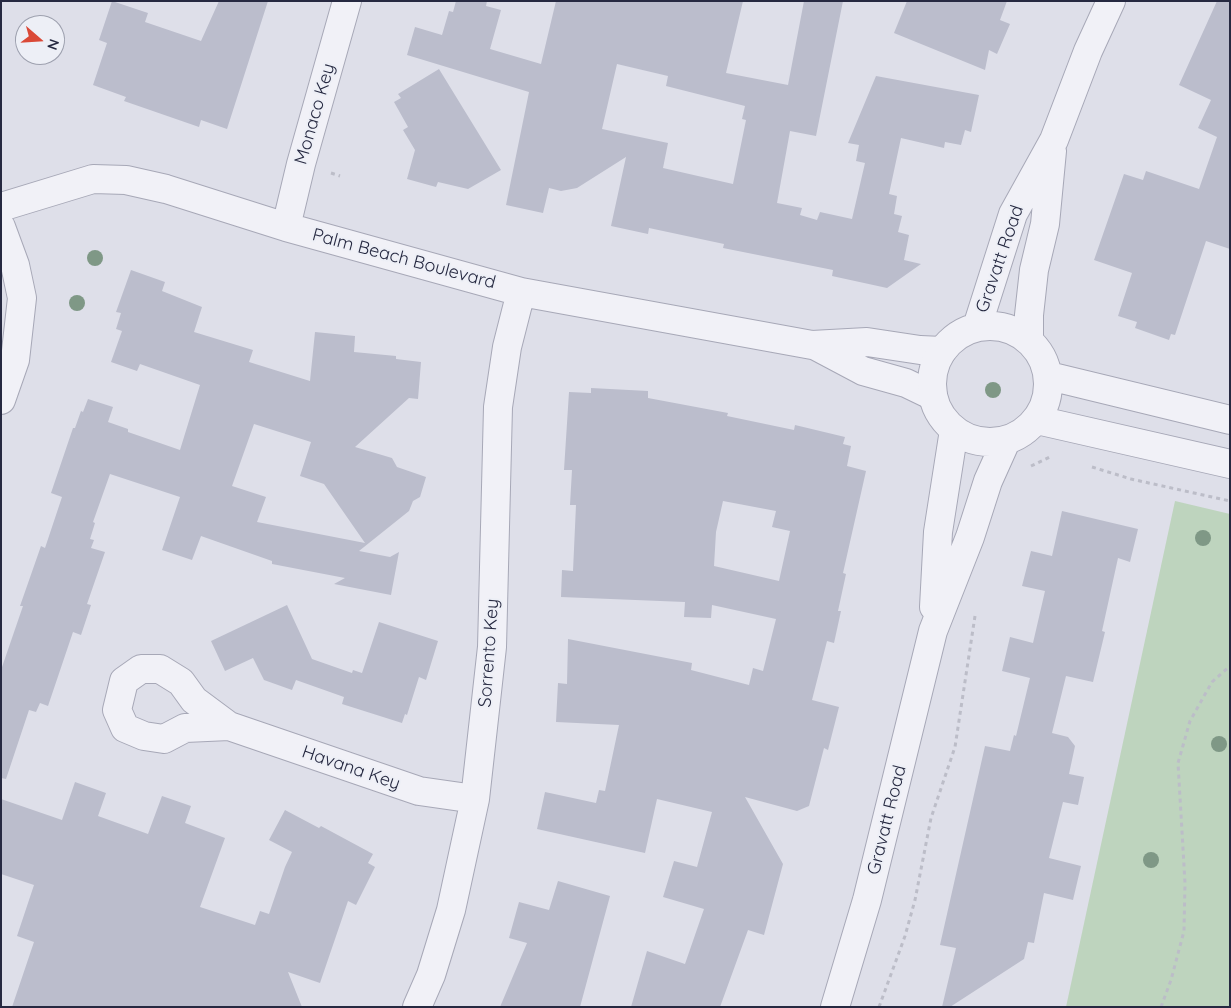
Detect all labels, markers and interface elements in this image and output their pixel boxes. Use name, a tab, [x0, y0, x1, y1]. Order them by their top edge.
north arrow	[15, 15, 65, 65]
text: N	[43, 37, 63, 52]
street label: Monaco Key	[290, 61, 340, 167]
street label: Gravatt Road	[972, 202, 1028, 316]
street label: Palm Beach Boulevard	[310, 224, 498, 294]
street label: Sorrento Key	[474, 598, 504, 708]
street label: Havana Key	[299, 741, 403, 795]
street label: Gravatt Road	[863, 763, 911, 877]

